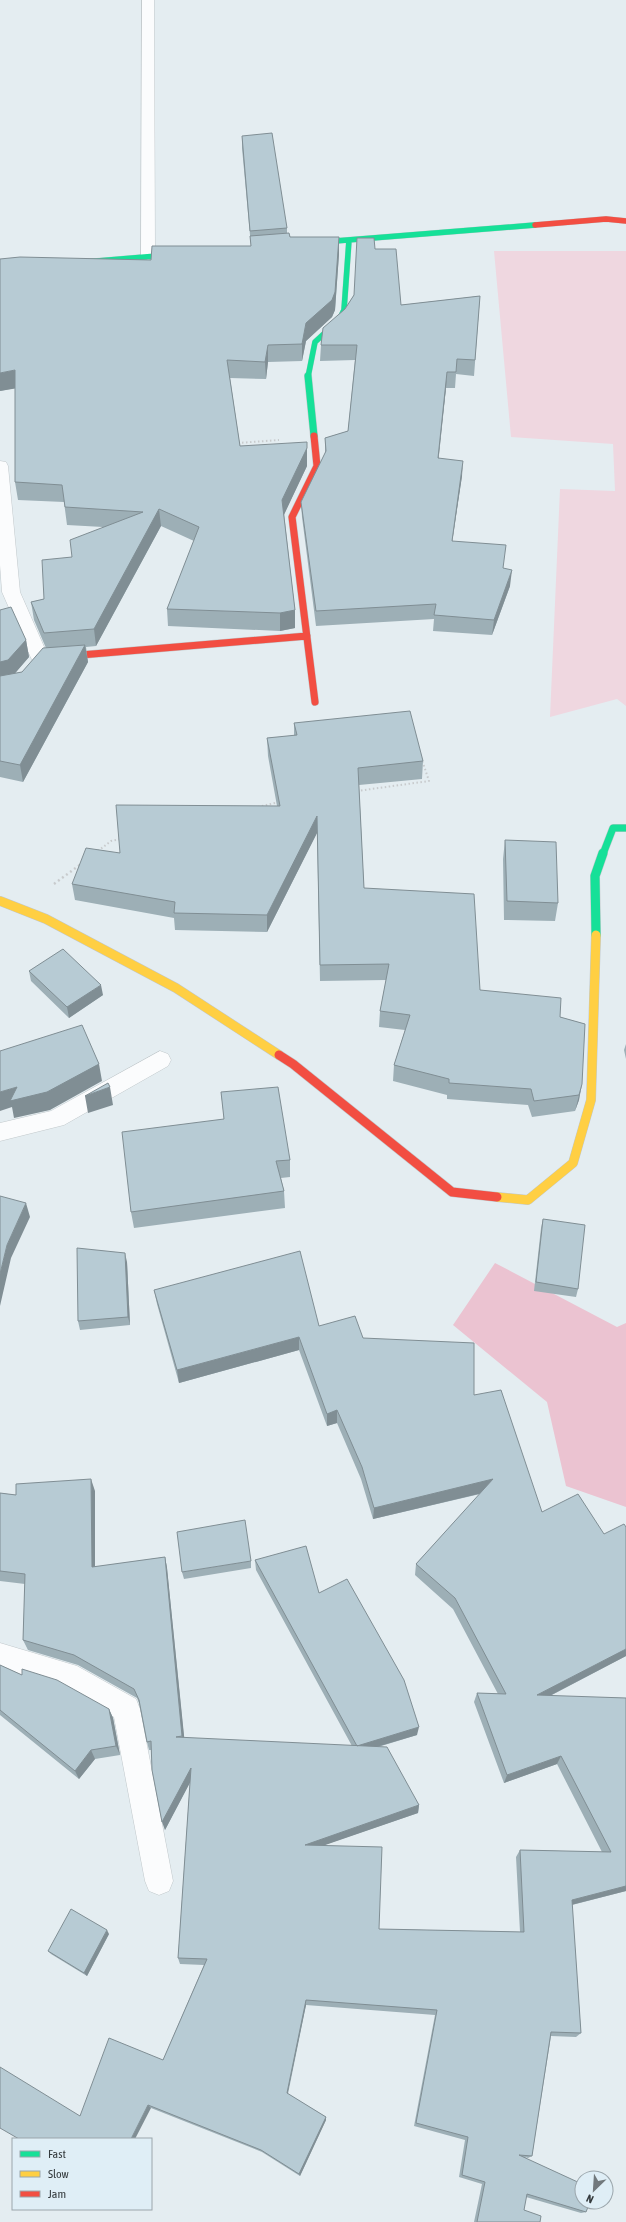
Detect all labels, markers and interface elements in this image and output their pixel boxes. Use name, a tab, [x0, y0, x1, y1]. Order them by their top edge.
legend	[12, 2138, 152, 2210]
text: Fast	[48, 2147, 66, 2161]
text: Slow	[48, 2167, 69, 2181]
north arrow	[574, 2170, 614, 2210]
text: Jam	[48, 2187, 66, 2201]
text: N	[584, 2192, 595, 2206]

